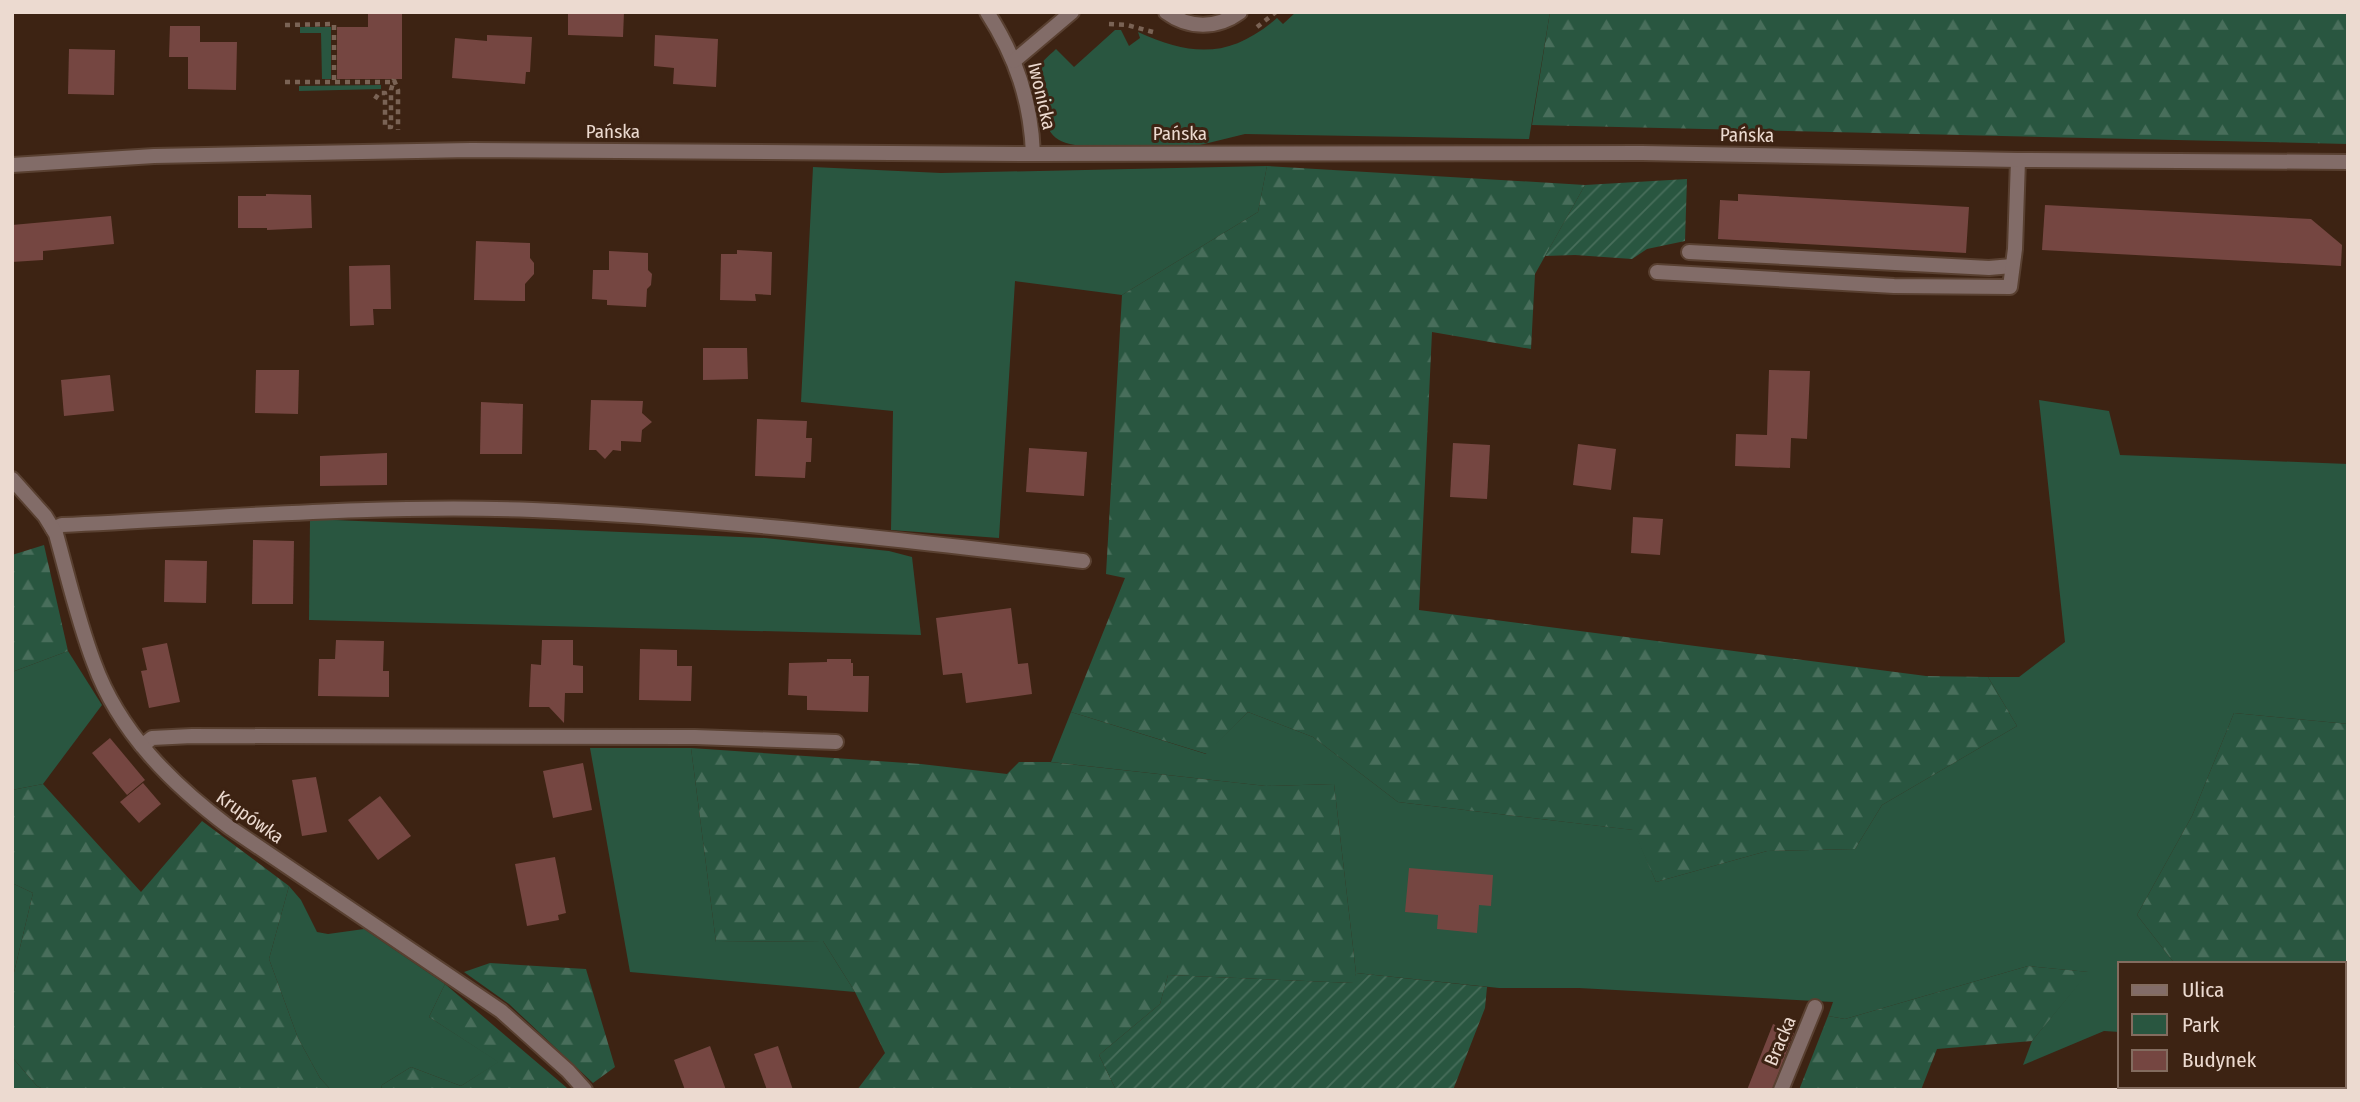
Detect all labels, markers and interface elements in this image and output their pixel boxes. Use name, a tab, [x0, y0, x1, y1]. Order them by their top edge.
street label: Iwonicka	[1023, 60, 1061, 132]
street label: Pańska	[586, 120, 640, 143]
street label: Pańska	[1153, 122, 1207, 145]
street label: Pańska	[1720, 123, 1774, 147]
street label: Krupówka	[212, 785, 288, 849]
legend	[2118, 962, 2346, 1088]
text: Ulica	[2182, 977, 2224, 1003]
text: Park	[2182, 1012, 2220, 1038]
street label: Bracka	[1759, 1013, 1801, 1069]
text: Budynek	[2182, 1047, 2257, 1073]

